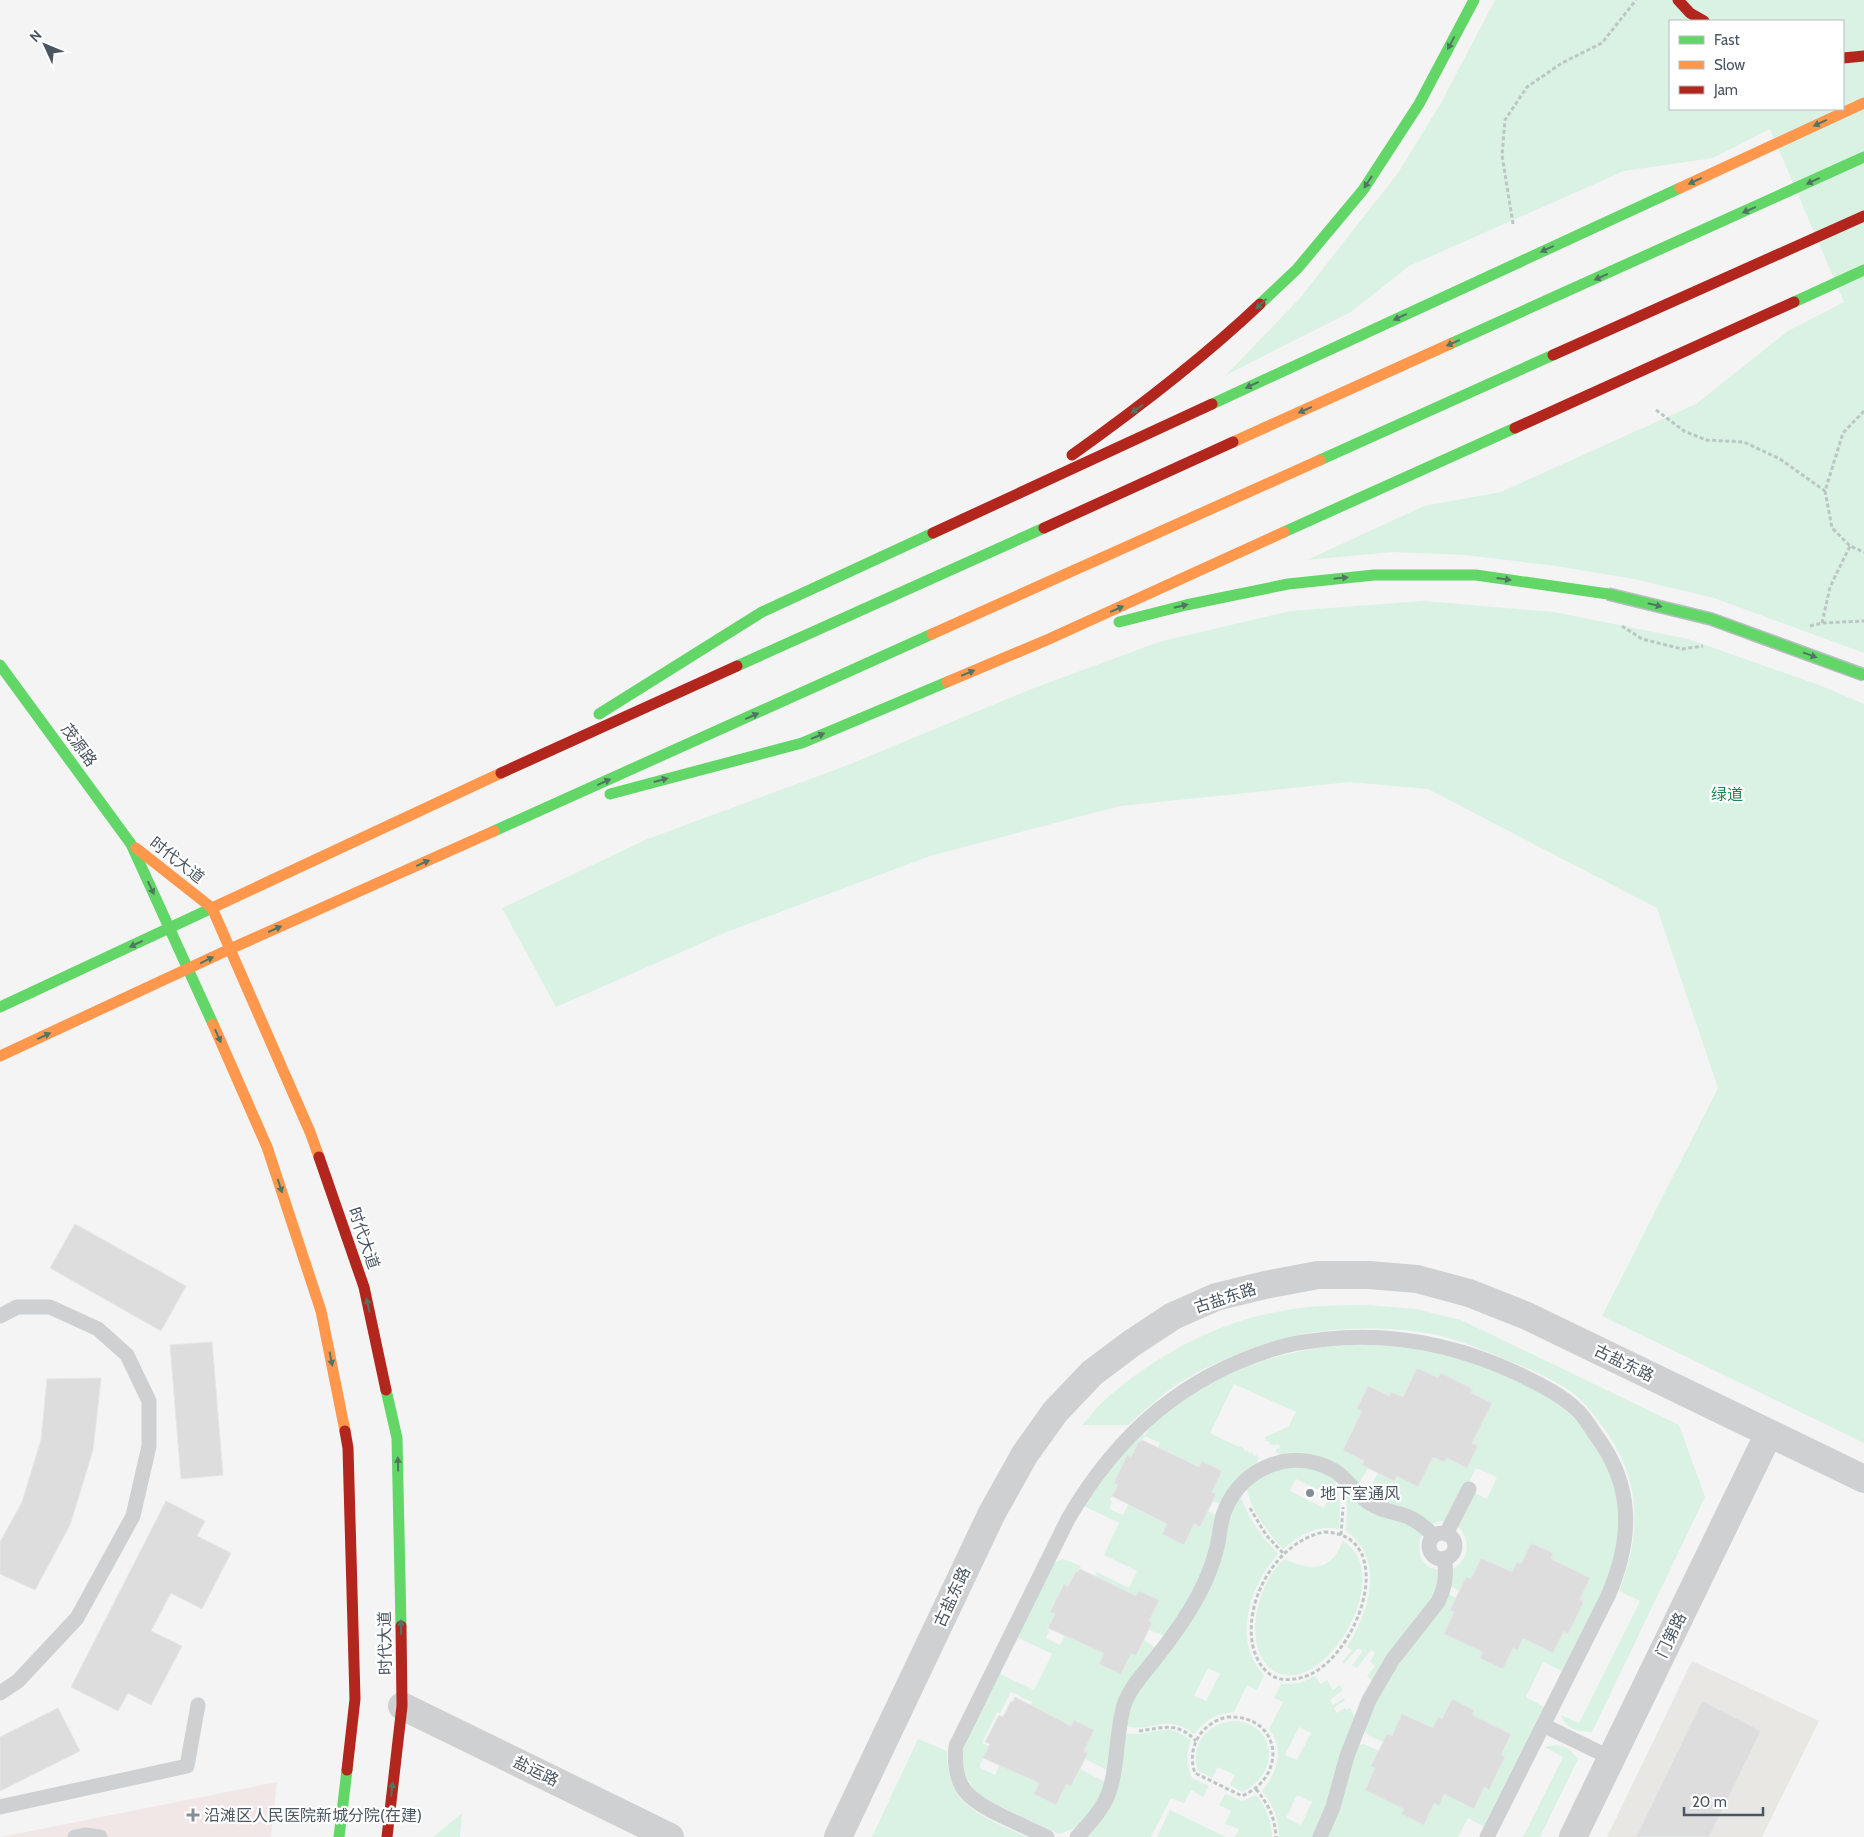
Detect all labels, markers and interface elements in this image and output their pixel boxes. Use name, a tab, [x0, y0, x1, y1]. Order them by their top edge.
north arrow	[20, 20, 70, 70]
legend	[1669, 20, 1844, 110]
text: N	[26, 26, 46, 46]
text: Fast	[1714, 31, 1739, 49]
one-way arrow	[1447, 36, 1455, 50]
text: Slow	[1714, 56, 1745, 74]
text: Jam	[1713, 81, 1738, 99]
one-way arrow	[1813, 119, 1827, 127]
one-way arrow	[1363, 176, 1373, 189]
one-way arrow	[1687, 176, 1702, 185]
one-way arrow	[1806, 177, 1820, 185]
one-way arrow	[1742, 206, 1756, 214]
one-way arrow	[1540, 245, 1554, 253]
one-way arrow	[1594, 273, 1608, 281]
one-way arrow	[1255, 298, 1267, 310]
one-way arrow	[1393, 313, 1407, 321]
one-way arrow	[1446, 340, 1460, 348]
one-way arrow	[1245, 382, 1259, 390]
one-way arrow	[1130, 403, 1143, 413]
one-way arrow	[1298, 407, 1312, 415]
one-way arrow	[1334, 574, 1350, 582]
one-way arrow	[1496, 575, 1512, 583]
one-way arrow	[1174, 602, 1189, 610]
one-way arrow	[1648, 602, 1663, 610]
one-way arrow	[1110, 604, 1124, 612]
one-way arrow	[1802, 652, 1817, 659]
one-way arrow	[960, 669, 975, 677]
one-way arrow	[745, 711, 759, 719]
street label: 茂源路	[57, 720, 101, 770]
one-way arrow	[811, 732, 825, 740]
one-way arrow	[654, 776, 669, 784]
one-way arrow	[597, 778, 611, 786]
park label: 绿道	[1711, 785, 1743, 804]
street label: 时代大道	[146, 833, 208, 887]
one-way arrow	[416, 858, 430, 866]
one-way arrow	[148, 881, 156, 895]
one-way arrow	[268, 925, 282, 933]
one-way arrow	[129, 940, 143, 948]
one-way arrow	[200, 956, 215, 964]
one-way arrow	[215, 1029, 223, 1043]
one-way arrow	[37, 1031, 51, 1039]
one-way arrow	[277, 1179, 284, 1194]
street label: 时代大道	[345, 1205, 383, 1271]
street label: 古盐东路	[1192, 1279, 1258, 1317]
one-way arrow	[364, 1297, 372, 1312]
street label: 古盐东路	[1591, 1340, 1657, 1386]
one-way arrow	[327, 1351, 335, 1367]
one-way arrow	[394, 1456, 402, 1472]
place label: 地下室通风	[1320, 1484, 1400, 1503]
marker: 地下室通风	[1304, 1487, 1316, 1499]
street label: 古盐东路	[930, 1564, 974, 1630]
street label: 门第路	[1652, 1609, 1690, 1661]
street label: 时代大道	[375, 1611, 395, 1675]
one-way arrow	[397, 1618, 405, 1634]
street label: 盐运路	[510, 1752, 562, 1790]
one-way arrow	[388, 1780, 396, 1796]
scale bar	[1684, 1784, 1763, 1816]
text: 20 m	[1692, 1793, 1727, 1811]
place label: 沿滩区人民医院新城分院(在建)	[204, 1806, 422, 1825]
marker: 沿滩区人民医院新城分院(在建)	[186, 1808, 200, 1822]

